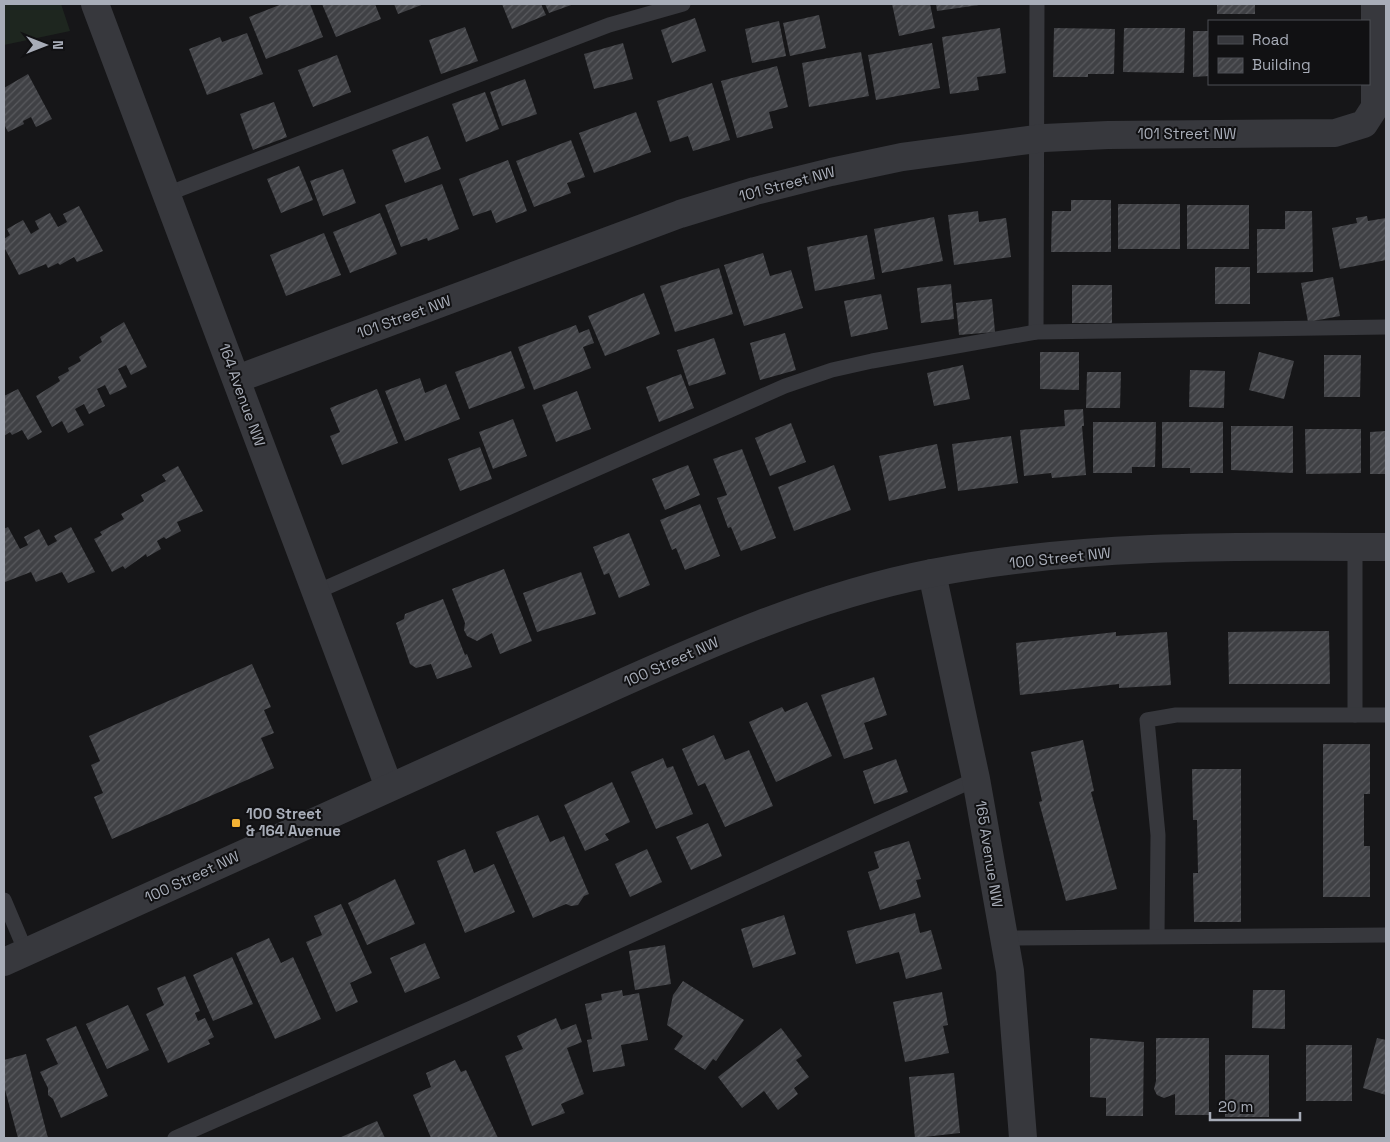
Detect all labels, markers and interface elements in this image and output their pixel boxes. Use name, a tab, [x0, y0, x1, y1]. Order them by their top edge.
north arrow	[20, 20, 70, 70]
legend	[1208, 20, 1370, 85]
text: Road	[1252, 30, 1289, 49]
text: N	[49, 40, 67, 50]
text: Building	[1252, 55, 1311, 74]
street label: 101 Street NW	[1138, 124, 1236, 143]
street label: 101 Street NW	[737, 162, 837, 205]
street label: 101 Street NW	[354, 291, 453, 342]
street label: 164 Avenue NW	[215, 341, 270, 449]
street label: 100 Street NW	[1008, 543, 1112, 572]
street label: 100 Street NW	[620, 632, 721, 691]
street label: 165 Avenue NW	[972, 799, 1007, 909]
place label: 100 Street & 164 Avenue	[246, 804, 341, 840]
marker: 100 Street & 164 Avenue	[230, 817, 242, 829]
street label: 100 Street NW	[141, 846, 242, 907]
scale bar	[1210, 1090, 1300, 1122]
text: 20 m	[1218, 1097, 1253, 1116]

